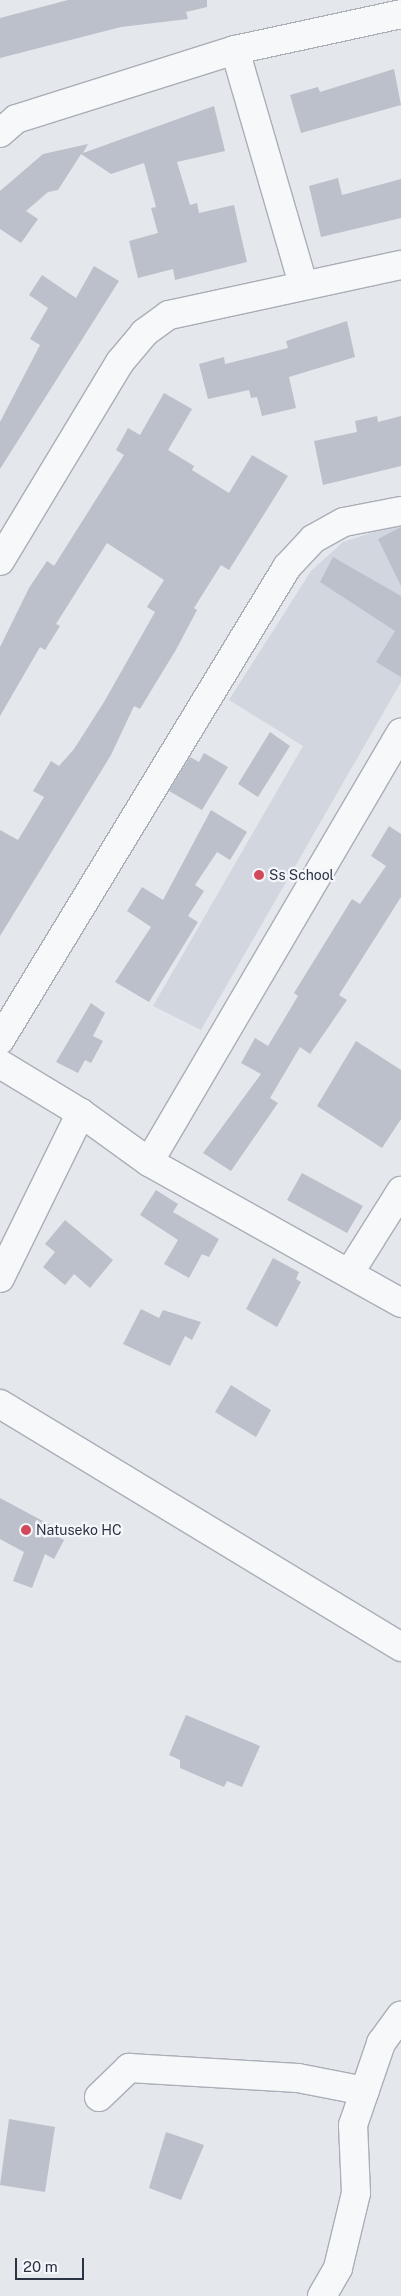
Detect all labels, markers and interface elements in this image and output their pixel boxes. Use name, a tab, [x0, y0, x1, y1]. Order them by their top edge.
place label: Ss School	[269, 867, 334, 883]
marker: Ss School	[253, 869, 265, 881]
place label: Natuseko HC	[36, 1522, 122, 1538]
marker: Natuseko HC	[20, 1524, 32, 1536]
scale bar	[18, 2248, 86, 2280]
text: 20 m	[23, 2258, 58, 2275]

